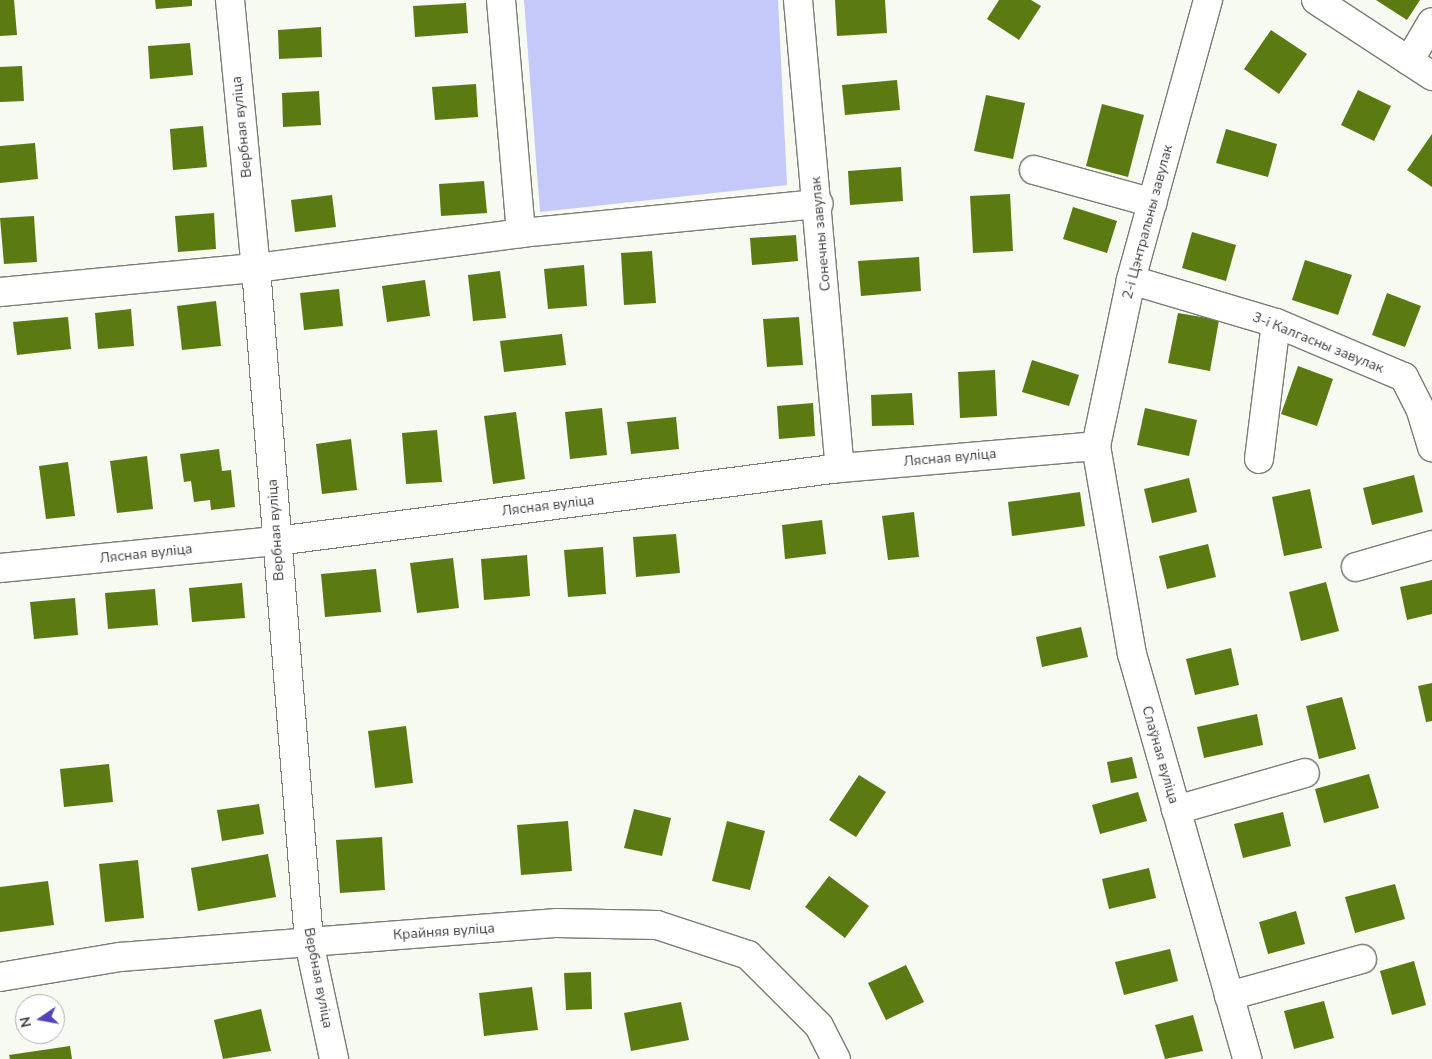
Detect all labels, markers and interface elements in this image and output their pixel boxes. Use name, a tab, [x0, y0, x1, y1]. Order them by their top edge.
street label: Вербная вуліца	[228, 75, 256, 179]
street label: 2-і Цэнтральны завулак	[1119, 143, 1177, 301]
street label: Сонечны завулак	[808, 176, 834, 292]
street label: 3-і Калгасны завулак	[1250, 309, 1386, 377]
street label: Лясная вуліца	[903, 446, 997, 470]
street label: Вербная вуліца	[264, 478, 288, 582]
street label: Лясная вуліца	[501, 492, 595, 520]
street label: Лясная вуліца	[99, 541, 193, 567]
street label: Слаўная вуліца	[1138, 704, 1182, 806]
street label: Крайняя вуліца	[393, 920, 495, 944]
street label: Вербная вуліца	[300, 926, 336, 1030]
north arrow	[15, 994, 65, 1044]
text: N	[15, 1015, 36, 1029]

